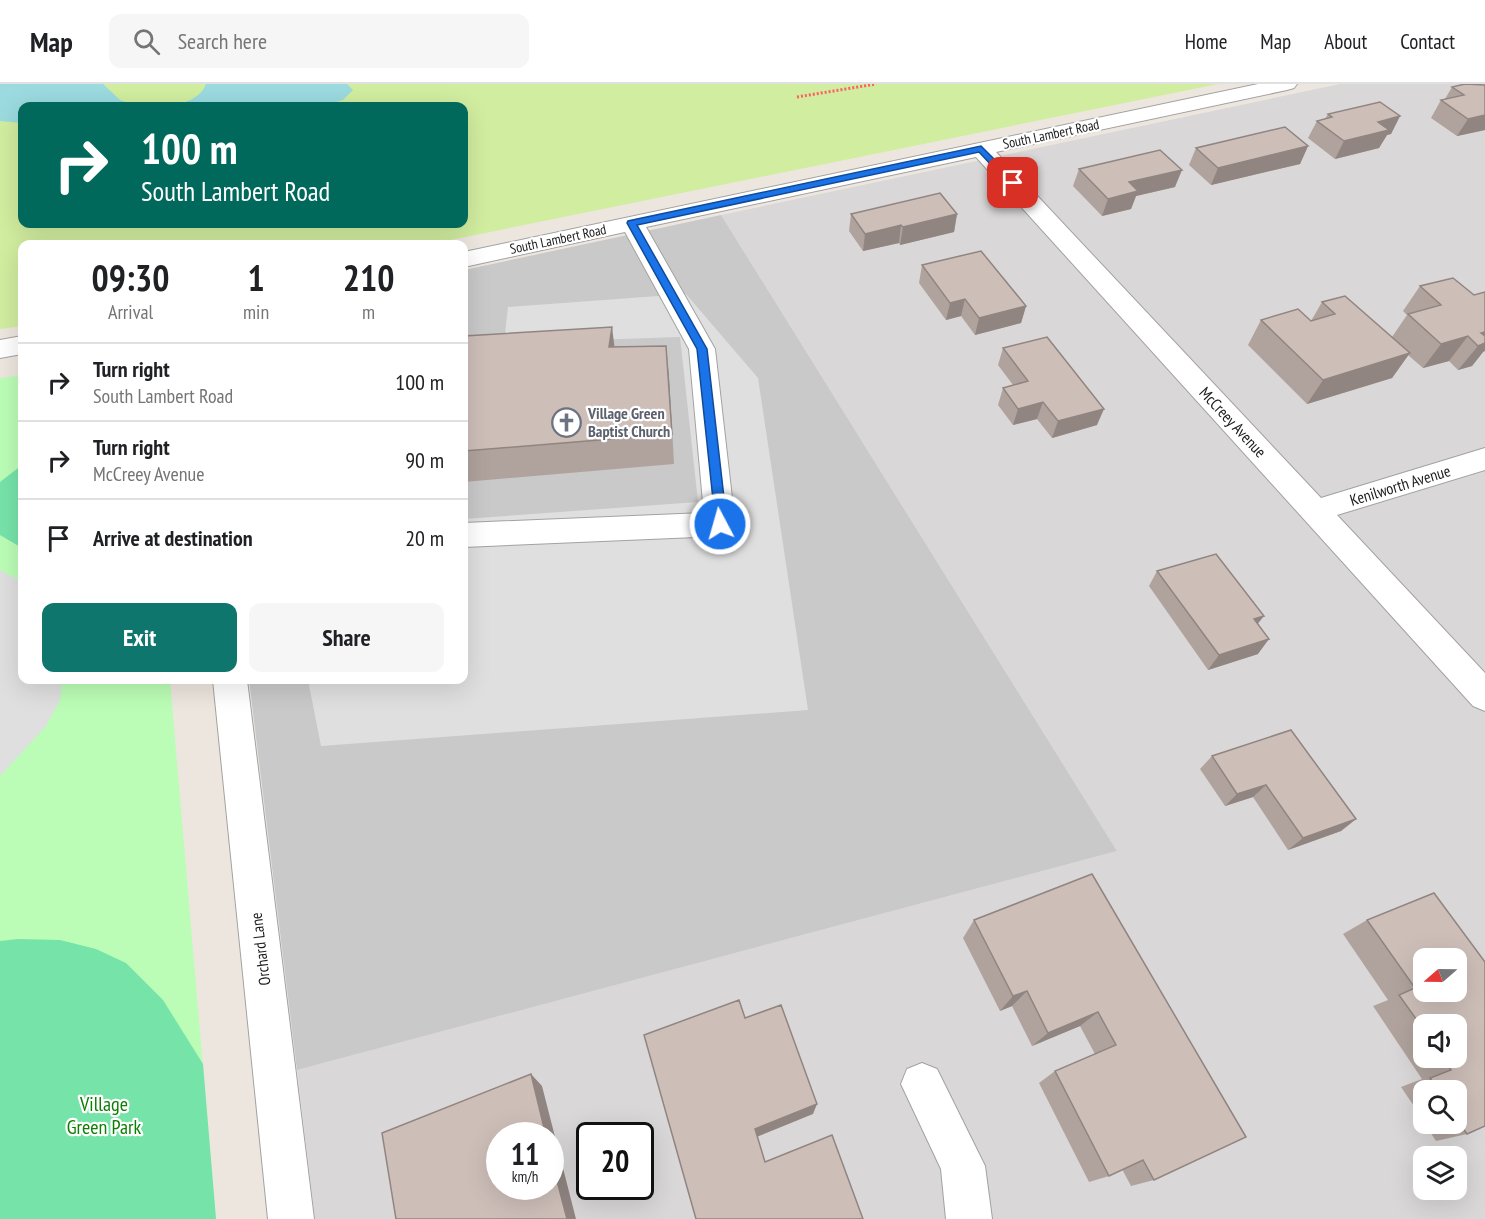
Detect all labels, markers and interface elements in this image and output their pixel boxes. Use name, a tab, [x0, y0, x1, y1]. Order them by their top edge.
search box	[109, 14, 529, 68]
text: Map	[30, 23, 73, 60]
icon: search	[130, 25, 163, 58]
text: Search here	[178, 27, 267, 55]
text: Home	[1185, 28, 1227, 55]
text: Map	[1260, 28, 1291, 55]
text: About	[1324, 28, 1367, 55]
text: Contact	[1400, 28, 1455, 55]
street label: South Lambert Road	[1001, 115, 1101, 153]
text: 100 m	[141, 121, 238, 176]
icon: right	[42, 126, 120, 204]
pin	[987, 157, 1038, 208]
icon: arrive	[996, 166, 1029, 199]
text: South Lambert Road	[141, 174, 330, 208]
street label: South Lambert Road	[508, 220, 608, 258]
text: 09:30	[92, 254, 169, 301]
text: 1	[247, 254, 265, 301]
text: 210	[343, 254, 394, 301]
text: Arrival	[108, 299, 153, 325]
text: min	[243, 299, 269, 325]
text: m	[362, 299, 375, 325]
text: Turn right	[93, 355, 170, 383]
icon: right	[42, 366, 75, 399]
text: 100 m	[395, 368, 444, 396]
text: South Lambert Road	[93, 383, 233, 409]
street label: McCreey Avenue	[1195, 383, 1271, 461]
place label: Village Green Baptist Church	[587, 403, 670, 441]
church icon: Village Green Baptist Church	[551, 406, 583, 438]
text: Turn right	[93, 433, 170, 461]
icon: right	[42, 444, 75, 477]
text: 90 m	[405, 446, 444, 474]
street label: Kenilworth Avenue	[1347, 460, 1453, 510]
text: McCreey Avenue	[93, 461, 204, 487]
position arrow	[688, 492, 752, 556]
icon: arrive	[42, 522, 75, 555]
text: Arrive at destination	[93, 524, 253, 552]
text: 20 m	[405, 524, 444, 552]
button: Exit	[42, 603, 237, 672]
button: Share	[249, 603, 444, 672]
street label: Orchard Lane	[246, 911, 274, 987]
north arrow	[1413, 948, 1467, 1002]
map controls	[1413, 948, 1467, 1200]
button: sound	[1413, 1014, 1467, 1068]
button: search	[1413, 1080, 1467, 1134]
park label: Village Green Park	[67, 1091, 141, 1140]
speed limit sign: 20	[576, 1122, 654, 1200]
text: 11	[511, 1134, 539, 1173]
button: layers	[1413, 1146, 1467, 1200]
text: km/h	[512, 1167, 538, 1186]

